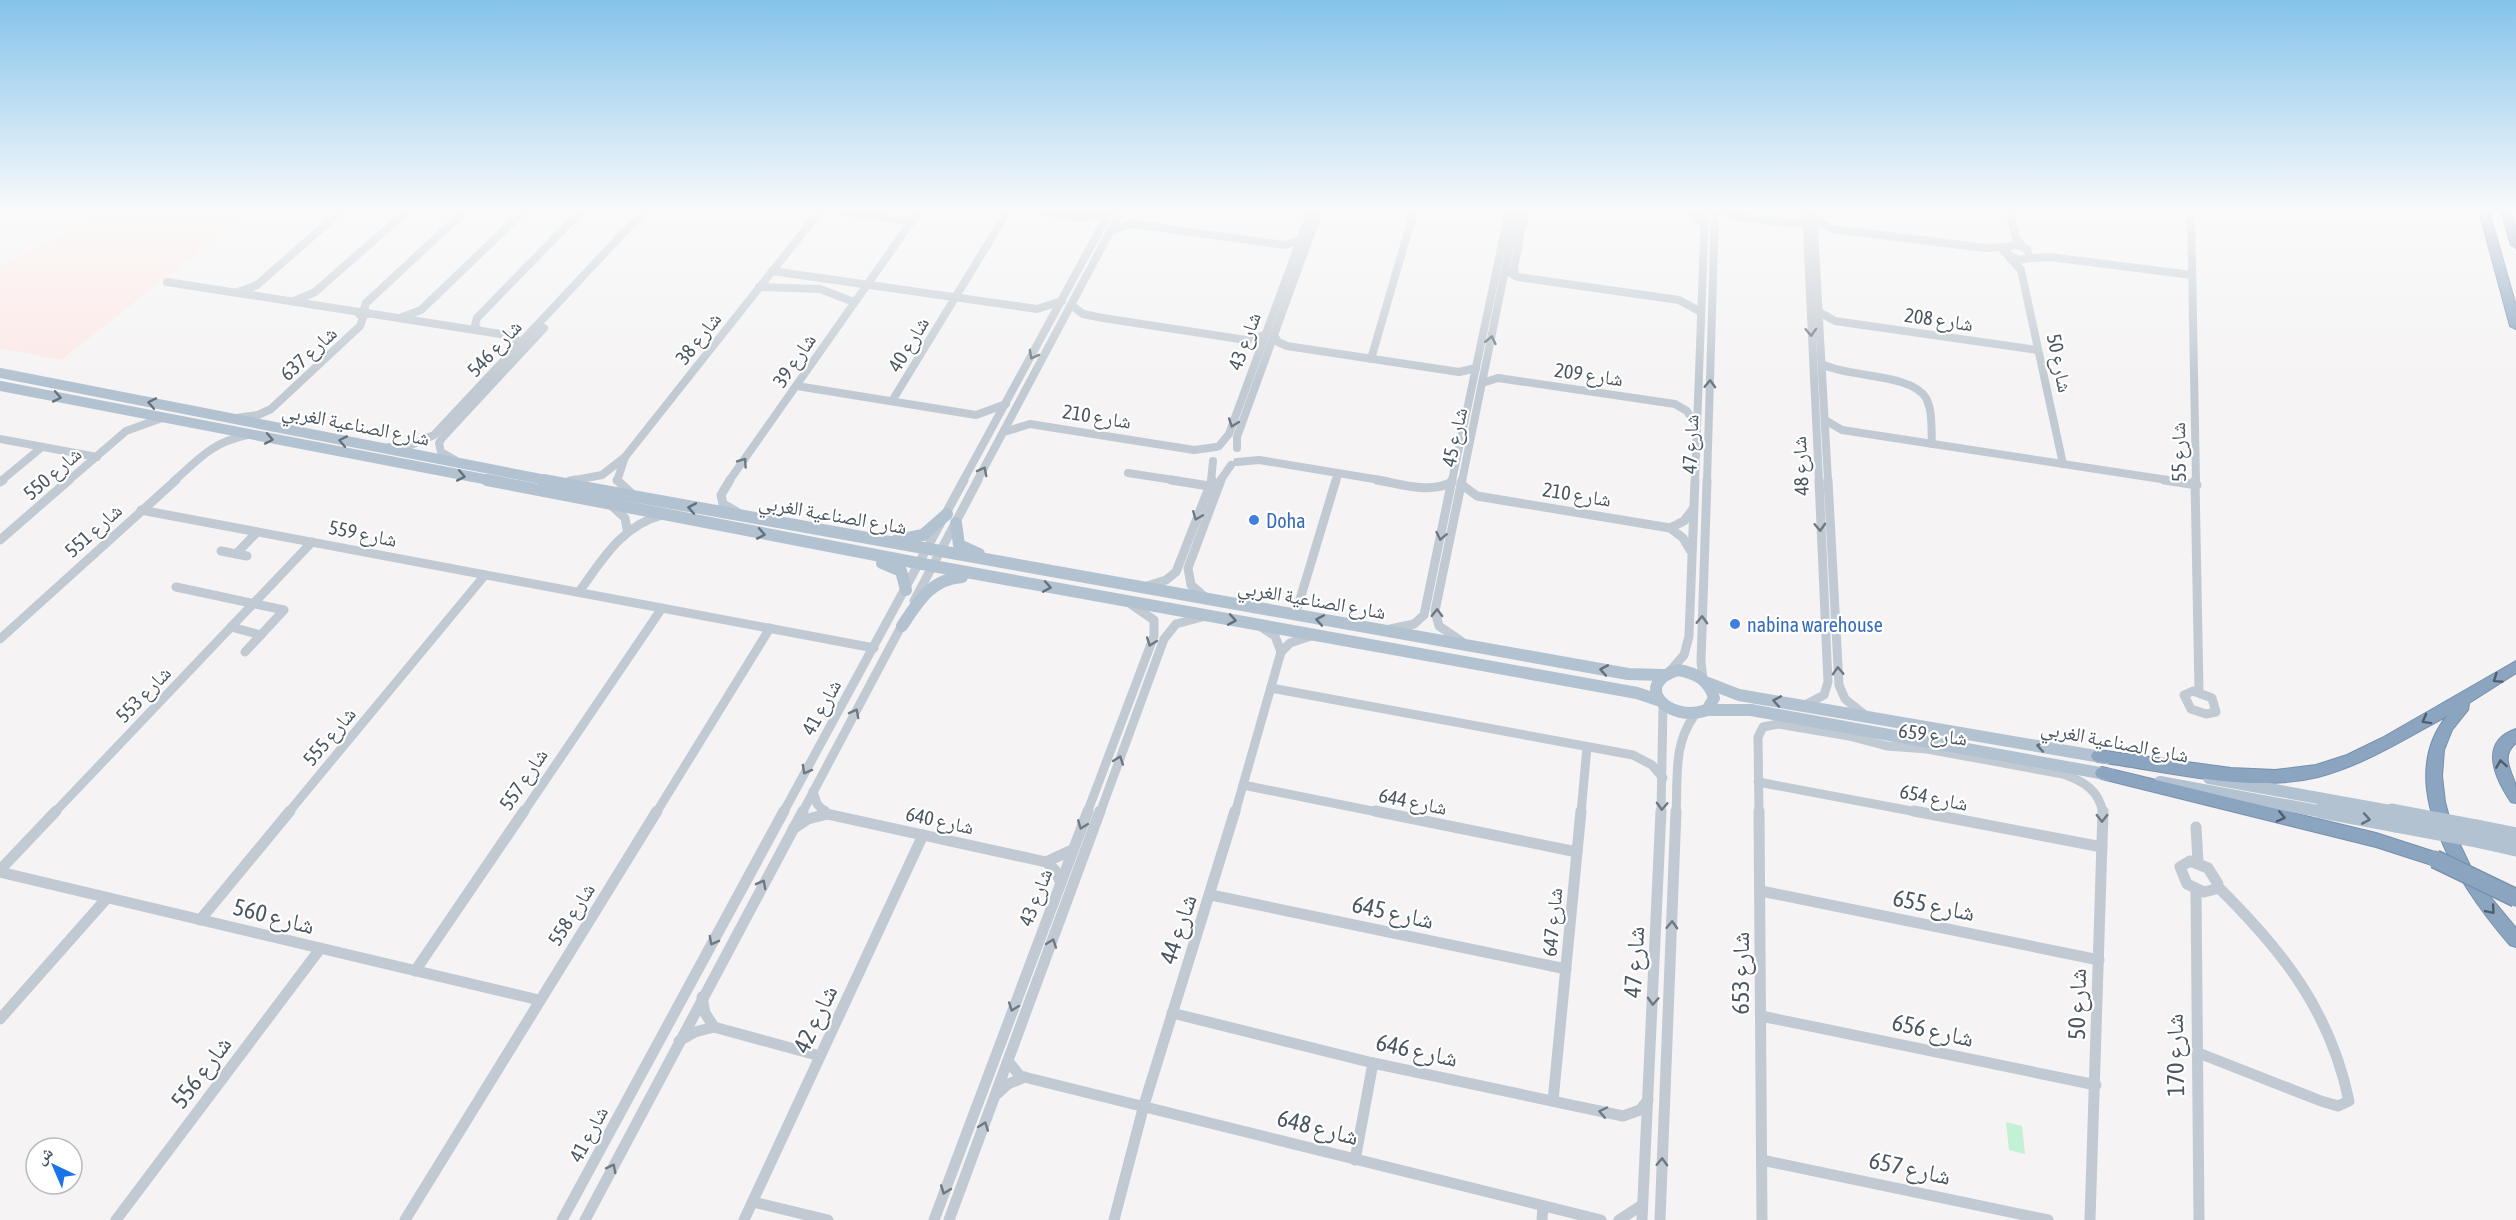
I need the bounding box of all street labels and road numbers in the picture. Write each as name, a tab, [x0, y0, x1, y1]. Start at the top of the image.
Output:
street label: شارع 208	[1903, 303, 1975, 337]
street label: شارع 38	[671, 307, 727, 370]
street label: شارع 43	[1223, 309, 1267, 374]
street label: شارع 40	[883, 313, 935, 376]
street label: شارع 546	[462, 315, 527, 382]
street label: شارع 637	[275, 321, 342, 386]
street label: شارع 39	[768, 329, 822, 392]
street label: شارع 50	[2041, 331, 2077, 395]
street label: شارع 209	[1553, 358, 1625, 392]
street label: شارع الصناعية الغربي	[279, 398, 432, 455]
street label: شارع 210	[1061, 399, 1133, 435]
street label: شارع 45	[1437, 405, 1473, 469]
street label: شارع 47	[1677, 414, 1705, 474]
street label: شارع 55	[2166, 422, 2192, 482]
street label: شارع 48	[1787, 436, 1815, 496]
street label: شارع 550	[18, 442, 87, 506]
street label: شارع 210	[1541, 477, 1613, 513]
street label: شارع الصناعية الغربي	[756, 490, 909, 543]
street label: شارع 551	[60, 498, 128, 563]
street label: شارع 559	[327, 515, 399, 553]
street label: شارع الصناعية الغربي	[1235, 575, 1388, 628]
street label: شارع 553	[111, 661, 177, 728]
street label: شارع 41	[796, 675, 847, 740]
street label: شارع 555	[298, 702, 362, 771]
street label: شارع الصناعية الغربي	[2038, 715, 2191, 772]
street label: شارع 659	[1897, 718, 1969, 752]
street label: شارع 557	[494, 744, 553, 815]
street label: شارع 654	[1898, 779, 1970, 817]
street label: شارع 644	[1377, 783, 1449, 821]
street label: شارع 640	[903, 802, 976, 840]
street label: شارع 43	[1014, 865, 1058, 930]
street label: شارع 558	[543, 879, 601, 950]
street label: شارع 655	[1890, 884, 1977, 928]
street label: شارع 647	[1538, 887, 1568, 958]
street label: شارع 645	[1349, 890, 1436, 936]
street label: شارع 44	[1154, 891, 1204, 968]
street label: شارع 560	[230, 893, 317, 941]
street label: شارع 47	[1619, 926, 1651, 999]
street label: شارع 653	[1727, 932, 1756, 1014]
street label: شارع 50	[2063, 968, 2093, 1040]
street label: شارع 42	[788, 981, 844, 1058]
street label: شارع 656	[1889, 1008, 1976, 1054]
street label: شارع 170	[2161, 1013, 2191, 1097]
street label: شارع 646	[1373, 1028, 1460, 1074]
street label: شارع 556	[165, 1031, 238, 1114]
street label: شارع 41	[564, 1102, 614, 1167]
street label: شارع 648	[1274, 1104, 1361, 1152]
street label: شارع 657	[1866, 1146, 1953, 1192]

